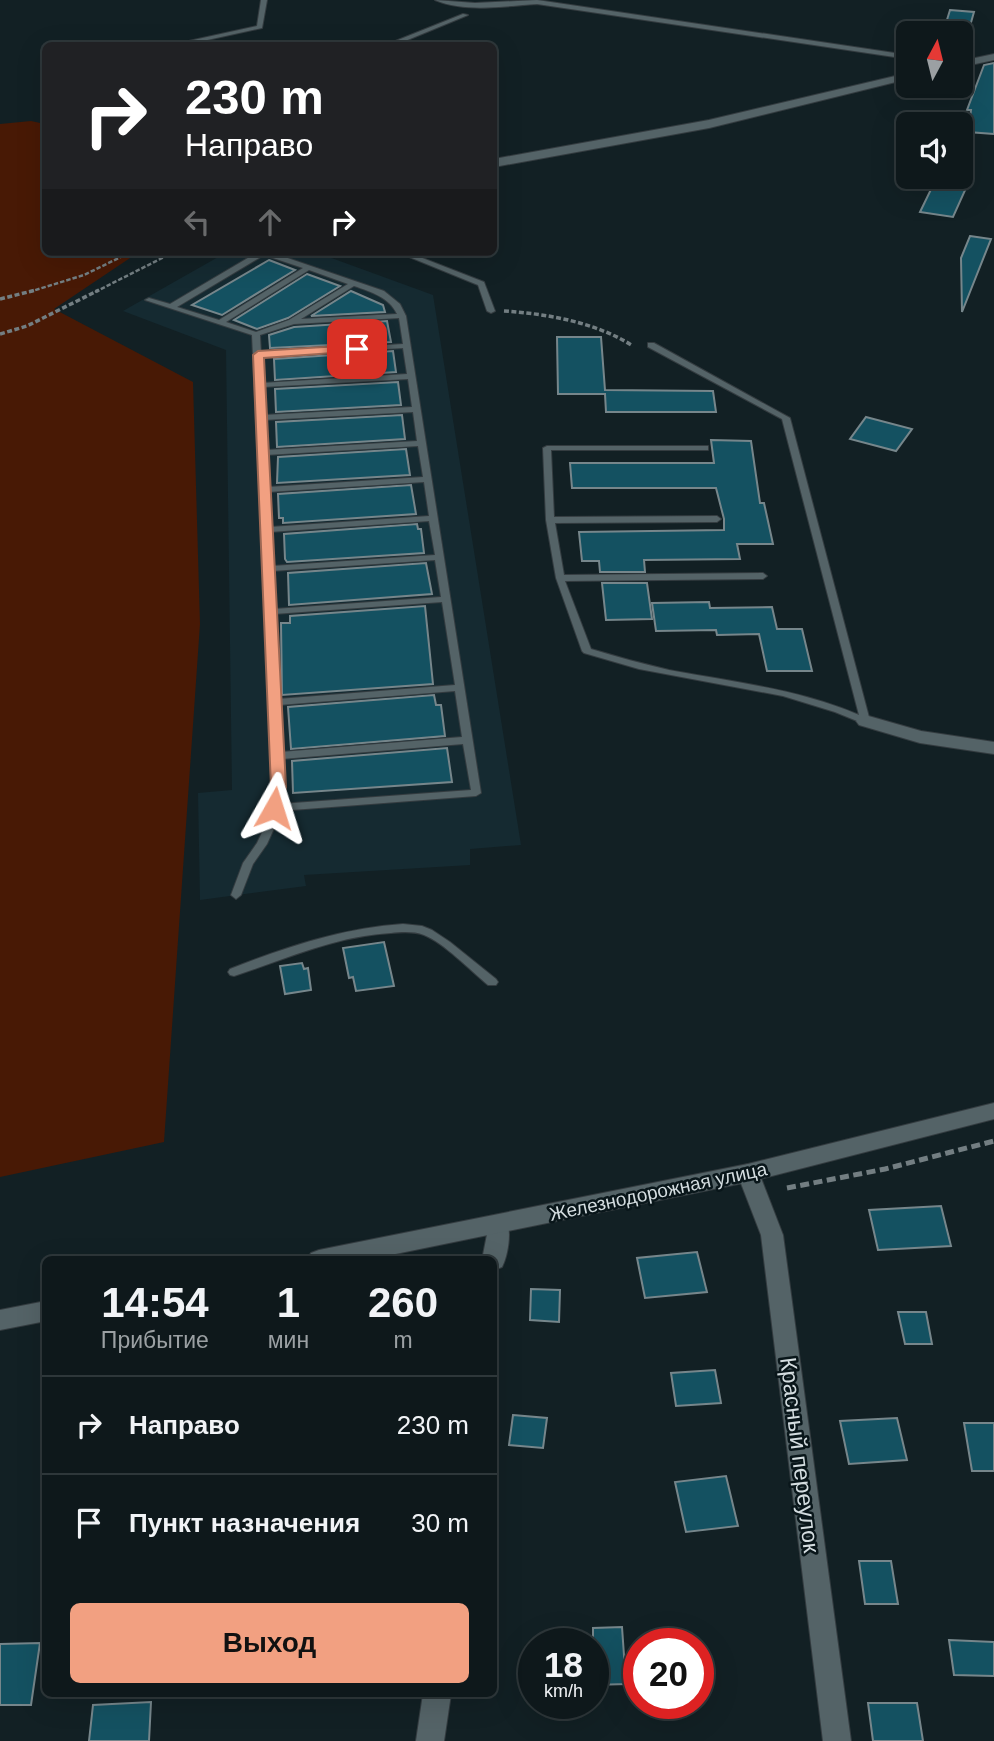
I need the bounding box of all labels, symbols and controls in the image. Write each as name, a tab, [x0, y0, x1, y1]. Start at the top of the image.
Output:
north arrow	[896, 21, 973, 98]
map controls	[896, 21, 973, 189]
icon: right	[70, 70, 161, 161]
text: 230 m	[185, 70, 324, 124]
button: sound	[896, 112, 973, 189]
text: Направо	[185, 127, 313, 163]
icon: left	[178, 203, 216, 241]
icon: ahead	[251, 203, 289, 241]
icon: right	[324, 203, 362, 241]
pin	[327, 319, 387, 379]
icon: arrive	[338, 330, 376, 368]
position arrow	[237, 771, 311, 845]
street label: Железнодорожная улица	[547, 1158, 769, 1225]
text: 14:54	[101, 1279, 209, 1326]
text: 1	[277, 1279, 300, 1326]
text: 260	[368, 1279, 438, 1326]
text: Прибытие	[101, 1327, 209, 1353]
text: мин	[268, 1327, 309, 1353]
text: m	[393, 1327, 413, 1353]
street label: Красный переулок	[775, 1356, 825, 1555]
icon: right	[70, 1406, 108, 1444]
text: Направо	[129, 1410, 240, 1440]
text: 230 m	[397, 1410, 469, 1440]
icon: arrive	[70, 1504, 108, 1542]
text: Пункт назначения	[129, 1508, 360, 1538]
text: 30 m	[411, 1508, 469, 1538]
button: Выход	[70, 1603, 469, 1683]
speed limit sign: 20	[623, 1628, 714, 1719]
text: 18	[544, 1645, 583, 1684]
text: km/h	[544, 1681, 583, 1701]

